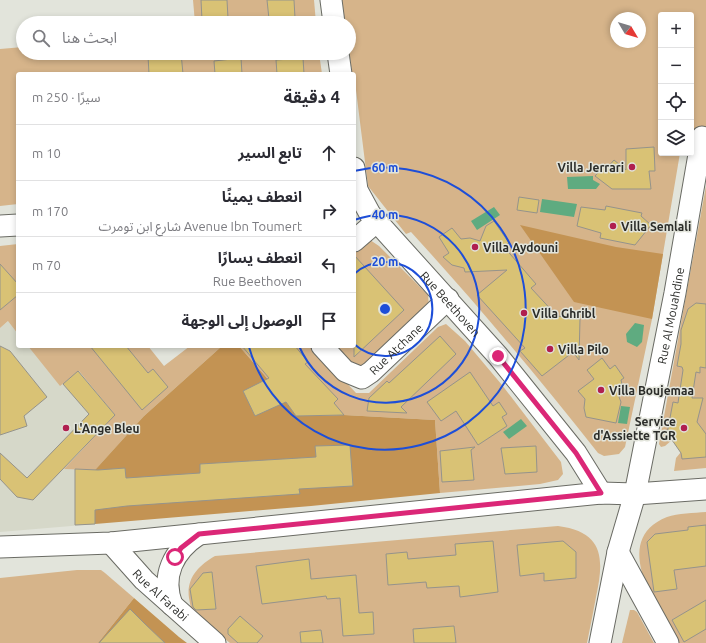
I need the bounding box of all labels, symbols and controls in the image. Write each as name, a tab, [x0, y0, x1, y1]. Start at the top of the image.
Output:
north arrow	[610, 12, 646, 48]
map controls	[658, 12, 694, 156]
button: +	[658, 12, 694, 48]
search box	[16, 16, 356, 60]
icon: search	[30, 27, 52, 49]
text: ابحث هنا	[62, 29, 117, 46]
button: −	[658, 48, 694, 84]
button: locate	[658, 84, 694, 120]
text: 4 دقيقة	[284, 87, 340, 106]
text: سيرًا · 250 m	[32, 90, 100, 104]
button: layers	[658, 120, 694, 156]
icon: ahead	[318, 142, 340, 164]
text: تابع السير	[238, 144, 302, 161]
text: 10 m	[32, 146, 61, 160]
text: 60 m	[372, 161, 398, 174]
place label: Villa Jerrari	[557, 161, 624, 174]
marker: Villa Jerrari	[627, 162, 637, 172]
text: انعطف يمينًا	[222, 188, 302, 205]
icon: right	[318, 200, 340, 222]
text: 170 m	[32, 204, 68, 218]
text: 40 m	[372, 208, 398, 221]
text: Avenue Ibn Toumert شارع ابن تومرت	[99, 219, 302, 233]
place label: Villa Semlali	[621, 220, 691, 233]
marker: Villa Semlali	[608, 221, 618, 231]
place label: Villa Aydouni	[483, 241, 558, 254]
marker: Villa Aydouni	[470, 242, 480, 252]
text: انعطف يسارًا	[218, 249, 302, 266]
icon: left	[318, 254, 340, 276]
text: 20 m	[372, 255, 398, 268]
text: 70 m	[32, 258, 61, 272]
street label: Rue Al Mouahdine	[655, 266, 686, 365]
street label: Rue Beethoven	[418, 269, 483, 338]
text: Rue Beethoven	[213, 274, 302, 288]
centre of rings	[378, 302, 392, 316]
place label: Villa Ghribl	[532, 307, 596, 320]
marker: Villa Ghribl	[519, 308, 529, 318]
icon: arrive	[318, 310, 340, 332]
text: الوصول إلى الوجهة	[182, 312, 302, 329]
street label: Rue Atchane	[366, 320, 425, 377]
place label: Villa Pilo	[558, 343, 609, 356]
marker: Villa Pilo	[545, 344, 555, 354]
route end	[489, 347, 507, 365]
place label: Villa Boujemaa	[609, 384, 694, 397]
marker: Villa Boujemaa	[596, 385, 606, 395]
place label: Service d'Assiette TGR	[593, 415, 676, 442]
place label: L'Ange Bleu	[74, 422, 140, 435]
marker: L'Ange Bleu	[61, 423, 71, 433]
marker: Service d'Assiette TGR	[679, 423, 689, 433]
route start	[166, 548, 184, 566]
street label: Rue Al Farabi	[131, 566, 191, 623]

